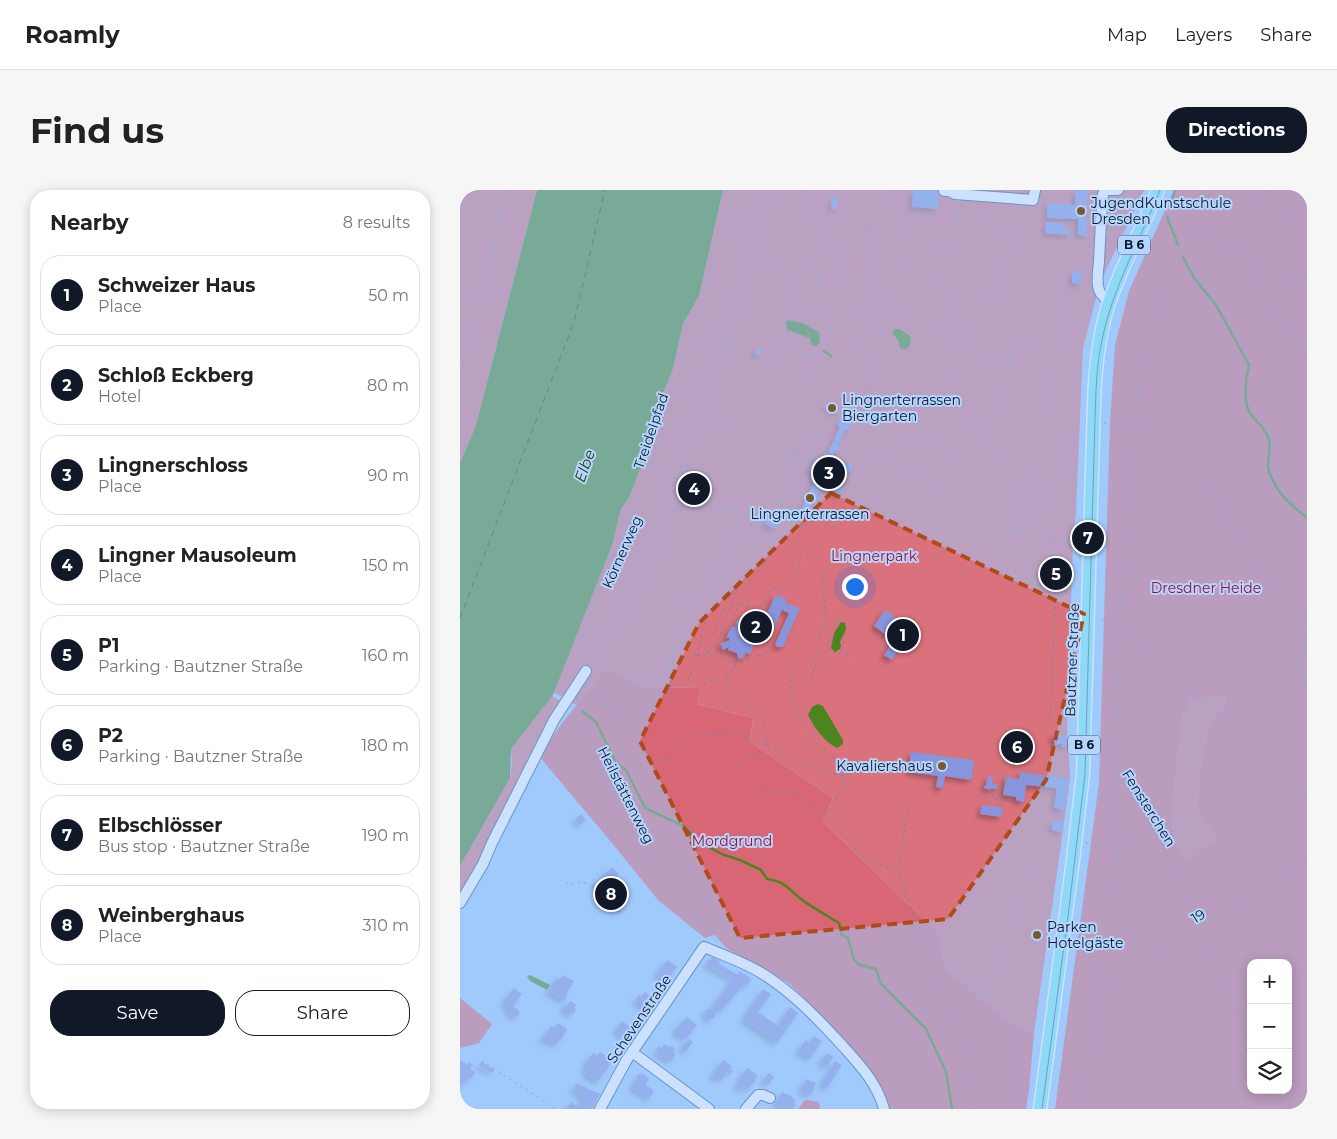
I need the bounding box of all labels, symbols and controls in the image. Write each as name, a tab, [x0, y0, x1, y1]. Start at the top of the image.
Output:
text: Roamly	[25, 20, 120, 49]
text: Map	[1107, 24, 1147, 46]
text: Layers	[1175, 24, 1232, 46]
text: Share	[1260, 24, 1312, 46]
button: Directions	[1166, 107, 1307, 153]
text: Find us	[30, 109, 164, 152]
place label: JugendKunstschule Dresden	[1090, 194, 1231, 228]
marker: JugendKunstschule Dresden	[1075, 205, 1087, 217]
text: Nearby	[50, 210, 129, 235]
text: 8 results	[343, 213, 410, 232]
road number: B 6	[1118, 236, 1150, 254]
text: Schweizer Haus	[98, 274, 255, 297]
text: 1	[64, 286, 70, 305]
text: 50 m	[368, 286, 409, 305]
text: Place	[98, 297, 142, 316]
text: Schloß Eckberg	[98, 364, 254, 387]
text: 2	[62, 376, 72, 395]
text: 80 m	[367, 376, 409, 395]
text: Hotel	[98, 387, 141, 406]
street label: Treidelpfad	[630, 391, 672, 471]
place label: Lingnerterrassen Biergarten	[842, 391, 961, 425]
marker: Lingnerterrassen Biergarten	[826, 402, 838, 414]
water label: Elbe	[570, 447, 599, 485]
text: Lingnerschloss	[98, 454, 248, 477]
pin: 3	[813, 454, 845, 492]
text: 3	[62, 466, 72, 485]
text: 90 m	[367, 466, 409, 485]
pin: 4	[678, 470, 710, 508]
text: Place	[98, 477, 142, 496]
marker: Lingnerterrassen	[804, 492, 816, 504]
place label: Lingnerterrassen	[750, 505, 870, 523]
street label: Körnerweg	[598, 513, 646, 591]
pin: 7	[1072, 519, 1104, 557]
text: Lingner Mausoleum	[98, 544, 297, 567]
park label: Lingnerpark	[831, 547, 918, 565]
pin: 5	[1040, 555, 1072, 593]
text: 4	[61, 556, 73, 575]
text: 150 m	[362, 556, 409, 575]
text: Place	[98, 567, 142, 586]
your location	[842, 574, 868, 600]
park label: Dresdner Heide	[1151, 579, 1261, 597]
street label: Bautzner Straße	[1061, 603, 1083, 717]
pin: 2	[740, 608, 772, 646]
pin: 1	[887, 616, 919, 654]
text: P1	[98, 634, 119, 657]
text: 5	[62, 646, 72, 665]
text: 160 m	[362, 646, 409, 665]
text: Parking · Bautzner Straße	[98, 657, 303, 676]
text: P2	[98, 724, 123, 747]
pin: 6	[1001, 728, 1033, 766]
text: 6	[62, 736, 72, 755]
text: 180 m	[361, 736, 409, 755]
road number: B 6	[1068, 736, 1100, 754]
street label: Heilstättenweg	[594, 743, 658, 847]
text: Parking · Bautzner Straße	[98, 747, 303, 766]
place label: Kavaliershaus	[836, 757, 932, 775]
marker: Kavaliershaus	[936, 760, 948, 772]
street label: Fensterchen	[1118, 766, 1180, 850]
text: Elbschlösser	[98, 814, 222, 837]
text: 7	[62, 826, 72, 845]
text: 190 m	[362, 826, 409, 845]
park label: Mordgrund	[692, 832, 772, 850]
text: Bus stop · Bautzner Straße	[98, 837, 310, 856]
pin: 8	[595, 875, 627, 913]
text: Weinberghaus	[98, 904, 244, 927]
street label: 19	[1187, 905, 1209, 927]
text: 8	[62, 916, 72, 935]
text: 310 m	[362, 916, 409, 935]
place label: Parken Hotelgäste	[1047, 918, 1123, 952]
text: Place	[98, 927, 142, 946]
marker: Parken Hotelgäste	[1031, 929, 1043, 941]
map controls	[1247, 959, 1292, 1094]
button: +	[1247, 959, 1292, 1004]
street label: Schevenstraße	[603, 971, 675, 1067]
button: Save	[50, 990, 225, 1036]
button: Share	[235, 990, 410, 1036]
button: −	[1247, 1004, 1292, 1049]
button: layers	[1247, 1049, 1292, 1094]

